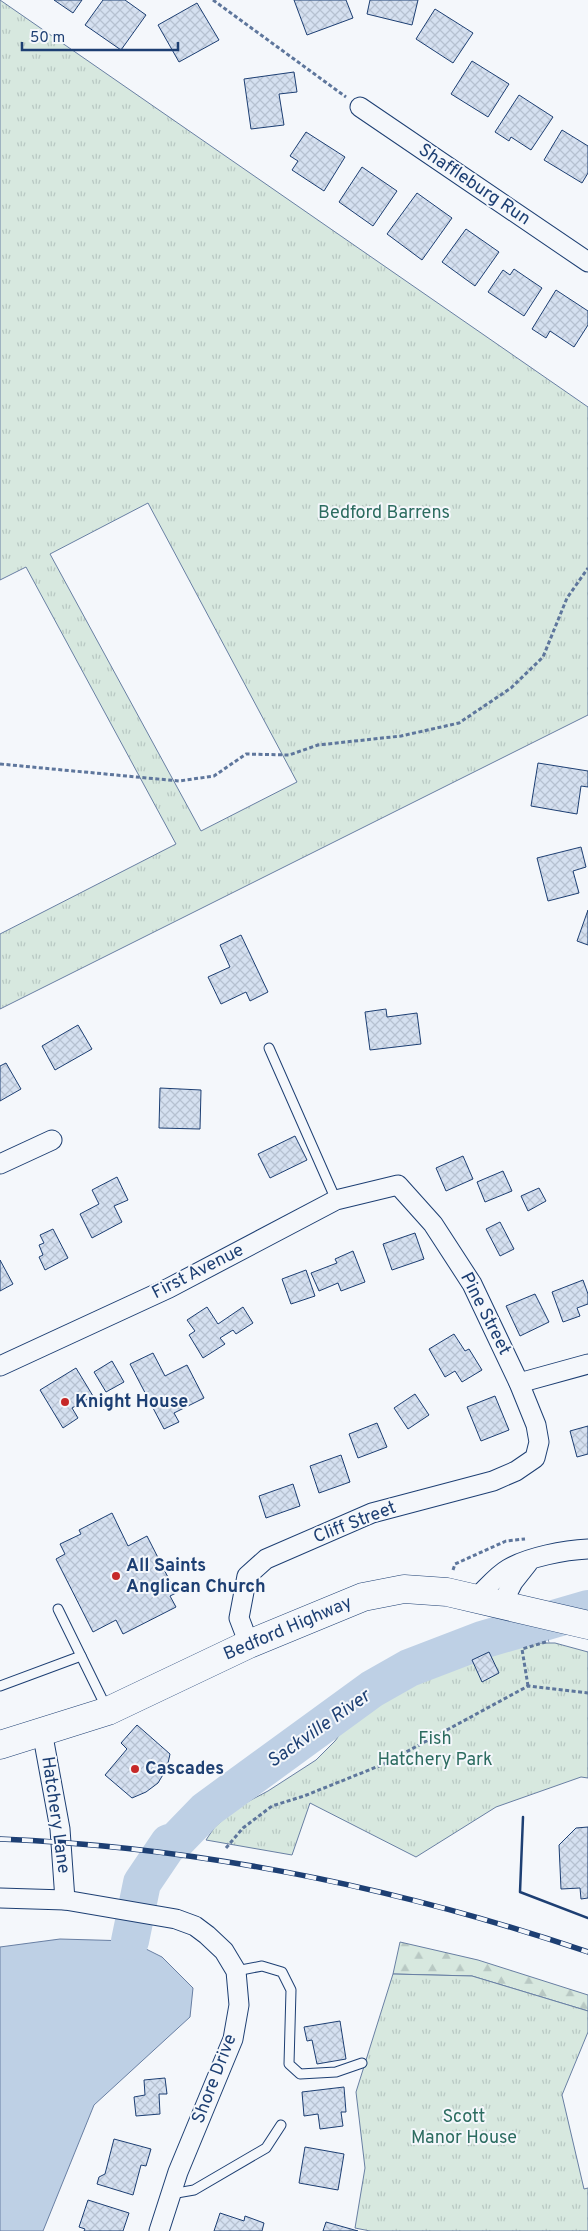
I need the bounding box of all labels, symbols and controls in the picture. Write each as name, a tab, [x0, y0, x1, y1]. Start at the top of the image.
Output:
scale bar	[22, 20, 179, 52]
text: 50 m	[30, 29, 65, 48]
street label: Shaffleburg Run	[414, 139, 534, 231]
park label: Bedford Barrens	[318, 502, 450, 525]
street label: First Avenue	[148, 1239, 248, 1305]
street label: Pine Street	[454, 1269, 516, 1359]
place label: Knight House	[75, 1391, 188, 1414]
marker: Knight House	[59, 1396, 71, 1408]
street label: Cliff Street	[310, 1497, 400, 1549]
place label: All Saints Anglican Church	[126, 1555, 266, 1599]
marker: All Saints Anglican Church	[110, 1570, 122, 1582]
street label: Bedford Highway	[220, 1592, 356, 1666]
water label: Sackville River	[263, 1684, 377, 1773]
park label: Fish Hatchery Park	[377, 1728, 493, 1772]
street label: Hatchery Lane	[35, 1755, 75, 1875]
place label: Cascades	[145, 1758, 224, 1781]
marker: Cascades	[129, 1763, 141, 1775]
street label: Shore Drive	[187, 2031, 243, 2127]
park label: Scott Manor House	[411, 2106, 517, 2150]

